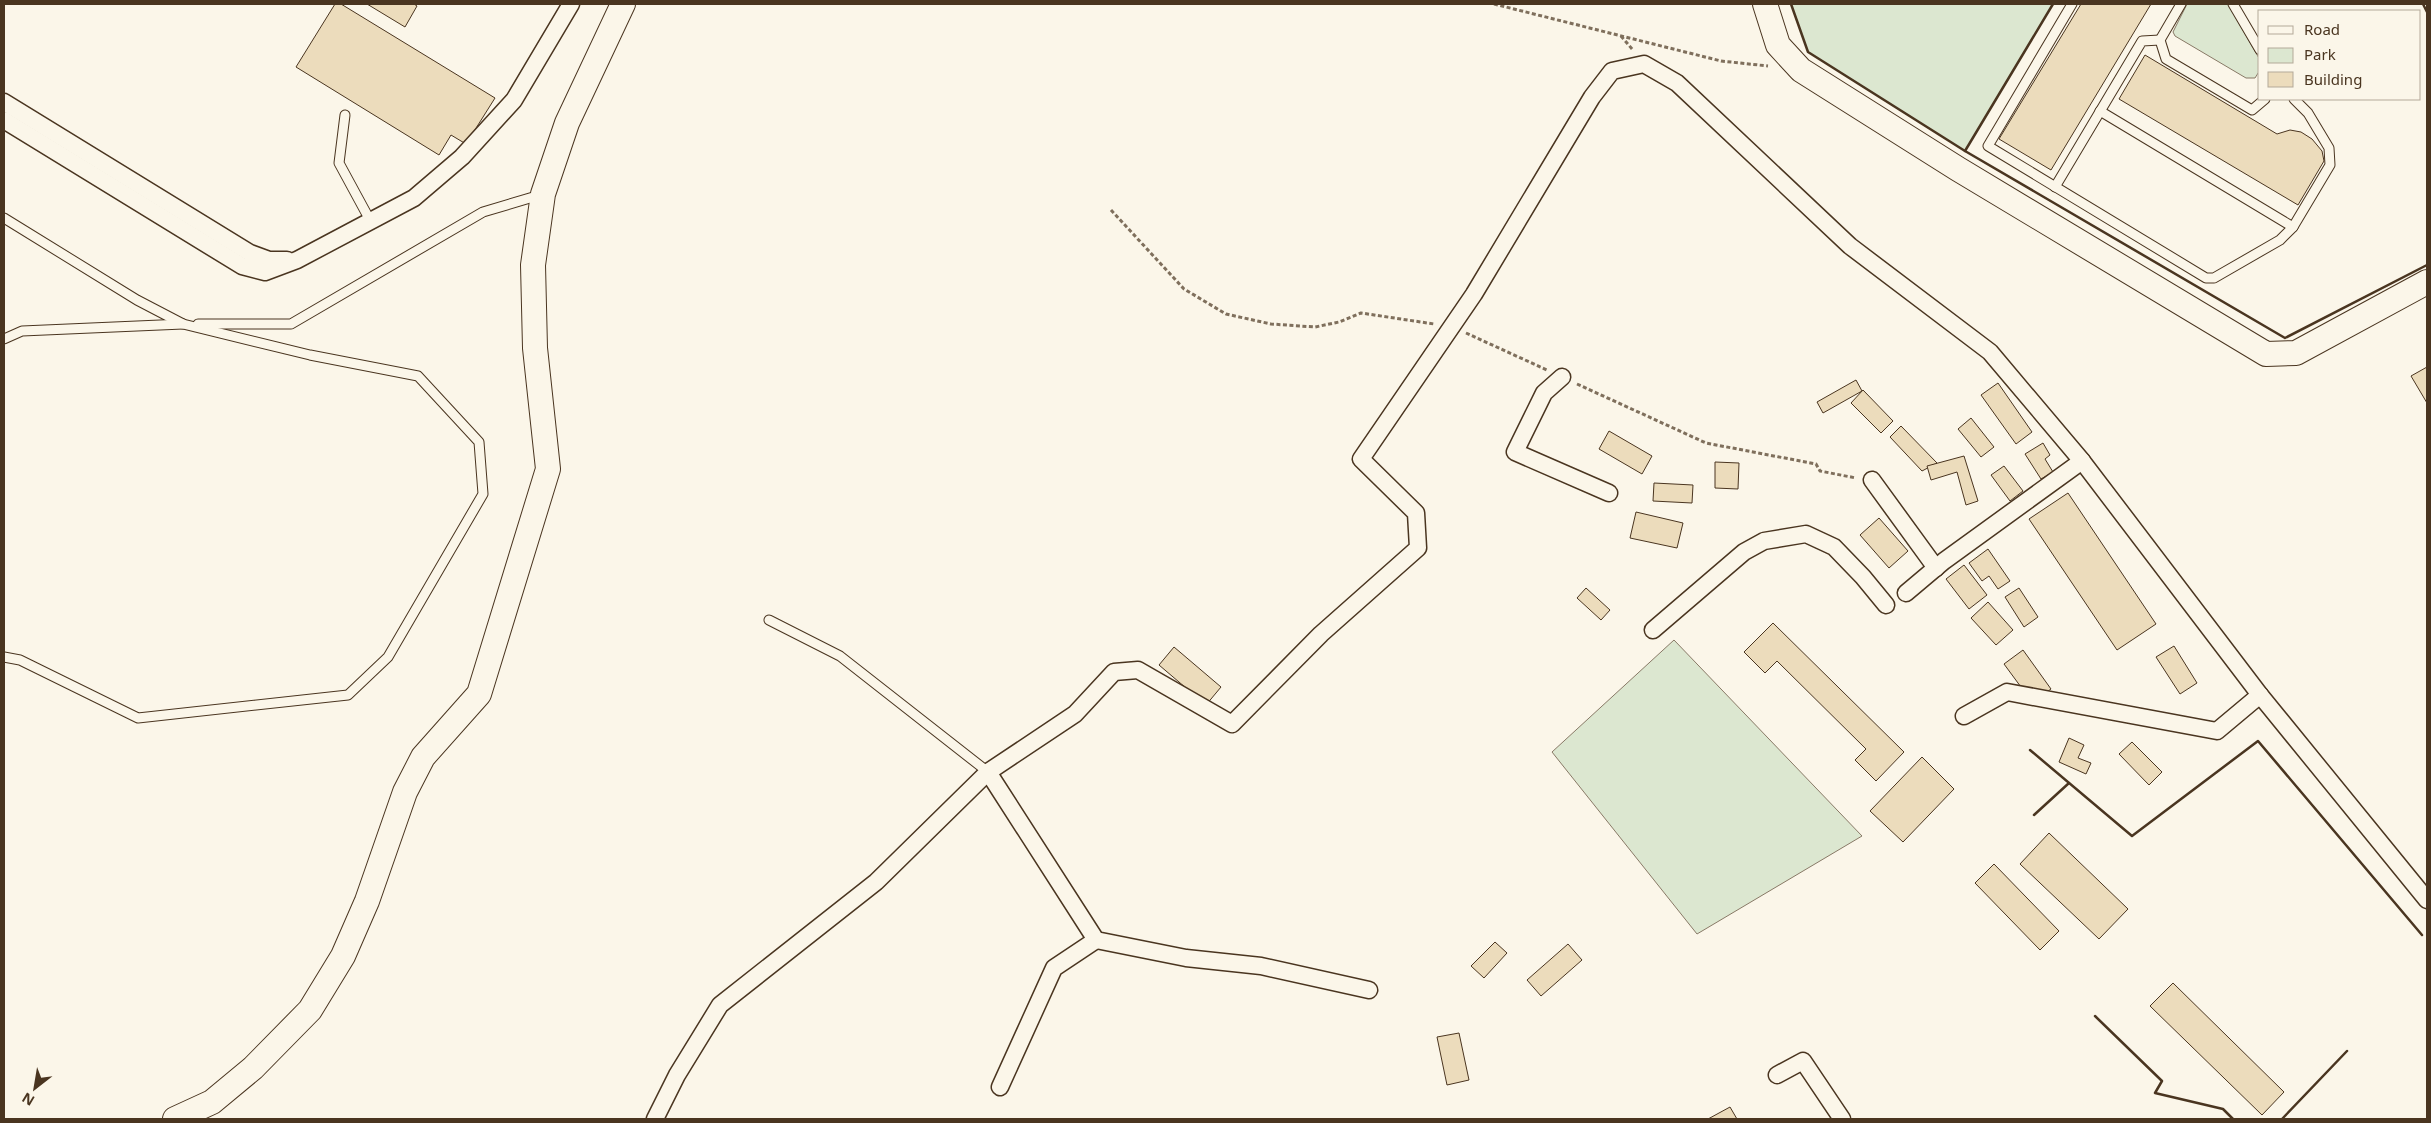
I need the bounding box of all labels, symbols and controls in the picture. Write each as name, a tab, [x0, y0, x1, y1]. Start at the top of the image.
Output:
legend	[2258, 10, 2421, 100]
text: Road	[2304, 19, 2340, 39]
text: Park	[2304, 44, 2336, 64]
text: Building	[2304, 69, 2362, 89]
north arrow	[10, 1063, 60, 1113]
text: N	[18, 1088, 38, 1111]

